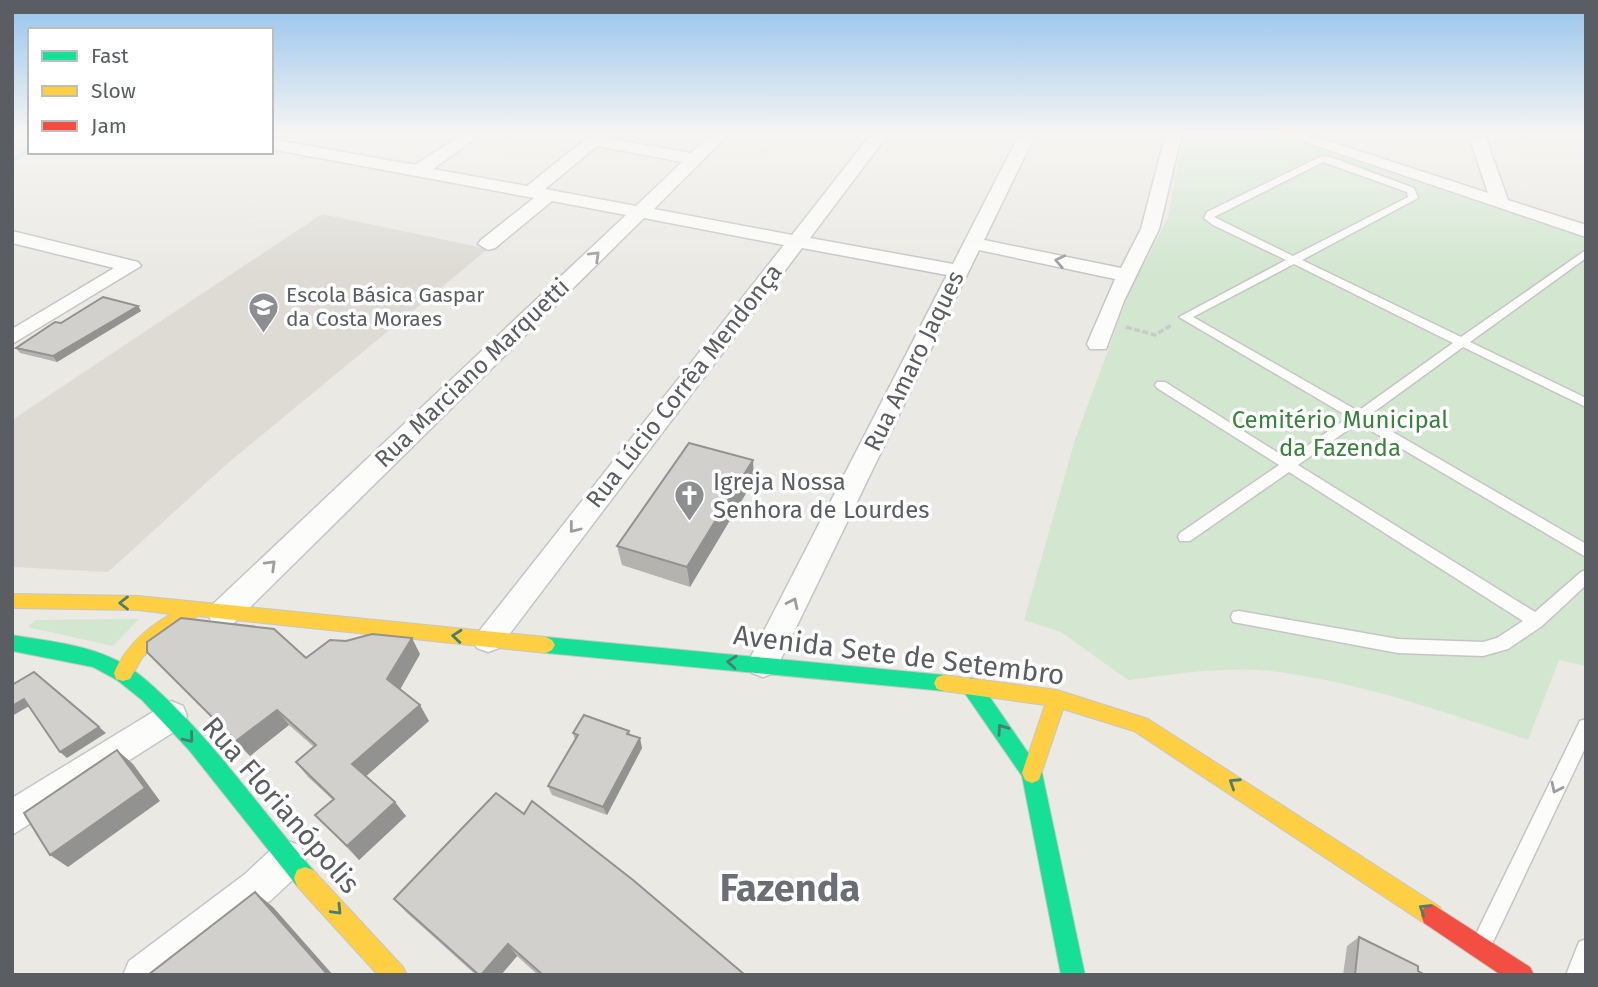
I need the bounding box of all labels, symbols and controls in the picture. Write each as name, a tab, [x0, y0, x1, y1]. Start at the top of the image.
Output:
legend	[28, 28, 273, 154]
text: Fast	[91, 43, 129, 69]
text: Slow	[91, 78, 136, 104]
text: Jam	[91, 113, 127, 139]
one-way arrow	[587, 252, 600, 265]
one-way arrow	[1054, 254, 1066, 269]
street label: Rua Lúcio Corrêa Mendonça	[580, 259, 788, 513]
street label: Rua Amaro Jaques	[858, 266, 970, 456]
street label: Rua Marciano Marquetti	[369, 273, 575, 473]
place label: Escola Básica Gaspar da Costa Moraes	[286, 282, 484, 332]
school or university icon: Escola Básica Gaspar da Costa Moraes	[246, 290, 280, 334]
park label: Cemitério Municipal da Fazenda	[1232, 406, 1448, 462]
place label: Igreja Nossa Senhora de Lourdes	[713, 468, 929, 524]
church icon: Igreja Nossa Senhora de Lourdes	[673, 479, 707, 523]
one-way arrow	[569, 520, 582, 533]
one-way arrow	[263, 561, 276, 574]
one-way arrow	[118, 595, 129, 611]
one-way arrow	[785, 598, 799, 610]
street label: Avenida Sete de Setembro	[732, 618, 1066, 692]
one-way arrow	[451, 629, 462, 644]
one-way arrow	[727, 654, 738, 669]
street label: Rua Florianópolis	[196, 710, 366, 900]
one-way arrow	[998, 724, 1010, 737]
one-way arrow	[180, 731, 193, 743]
one-way arrow	[1229, 779, 1242, 791]
one-way arrow	[1551, 781, 1565, 793]
district label: Fazenda	[720, 865, 860, 911]
one-way arrow	[329, 902, 342, 915]
one-way arrow	[1419, 904, 1432, 917]

